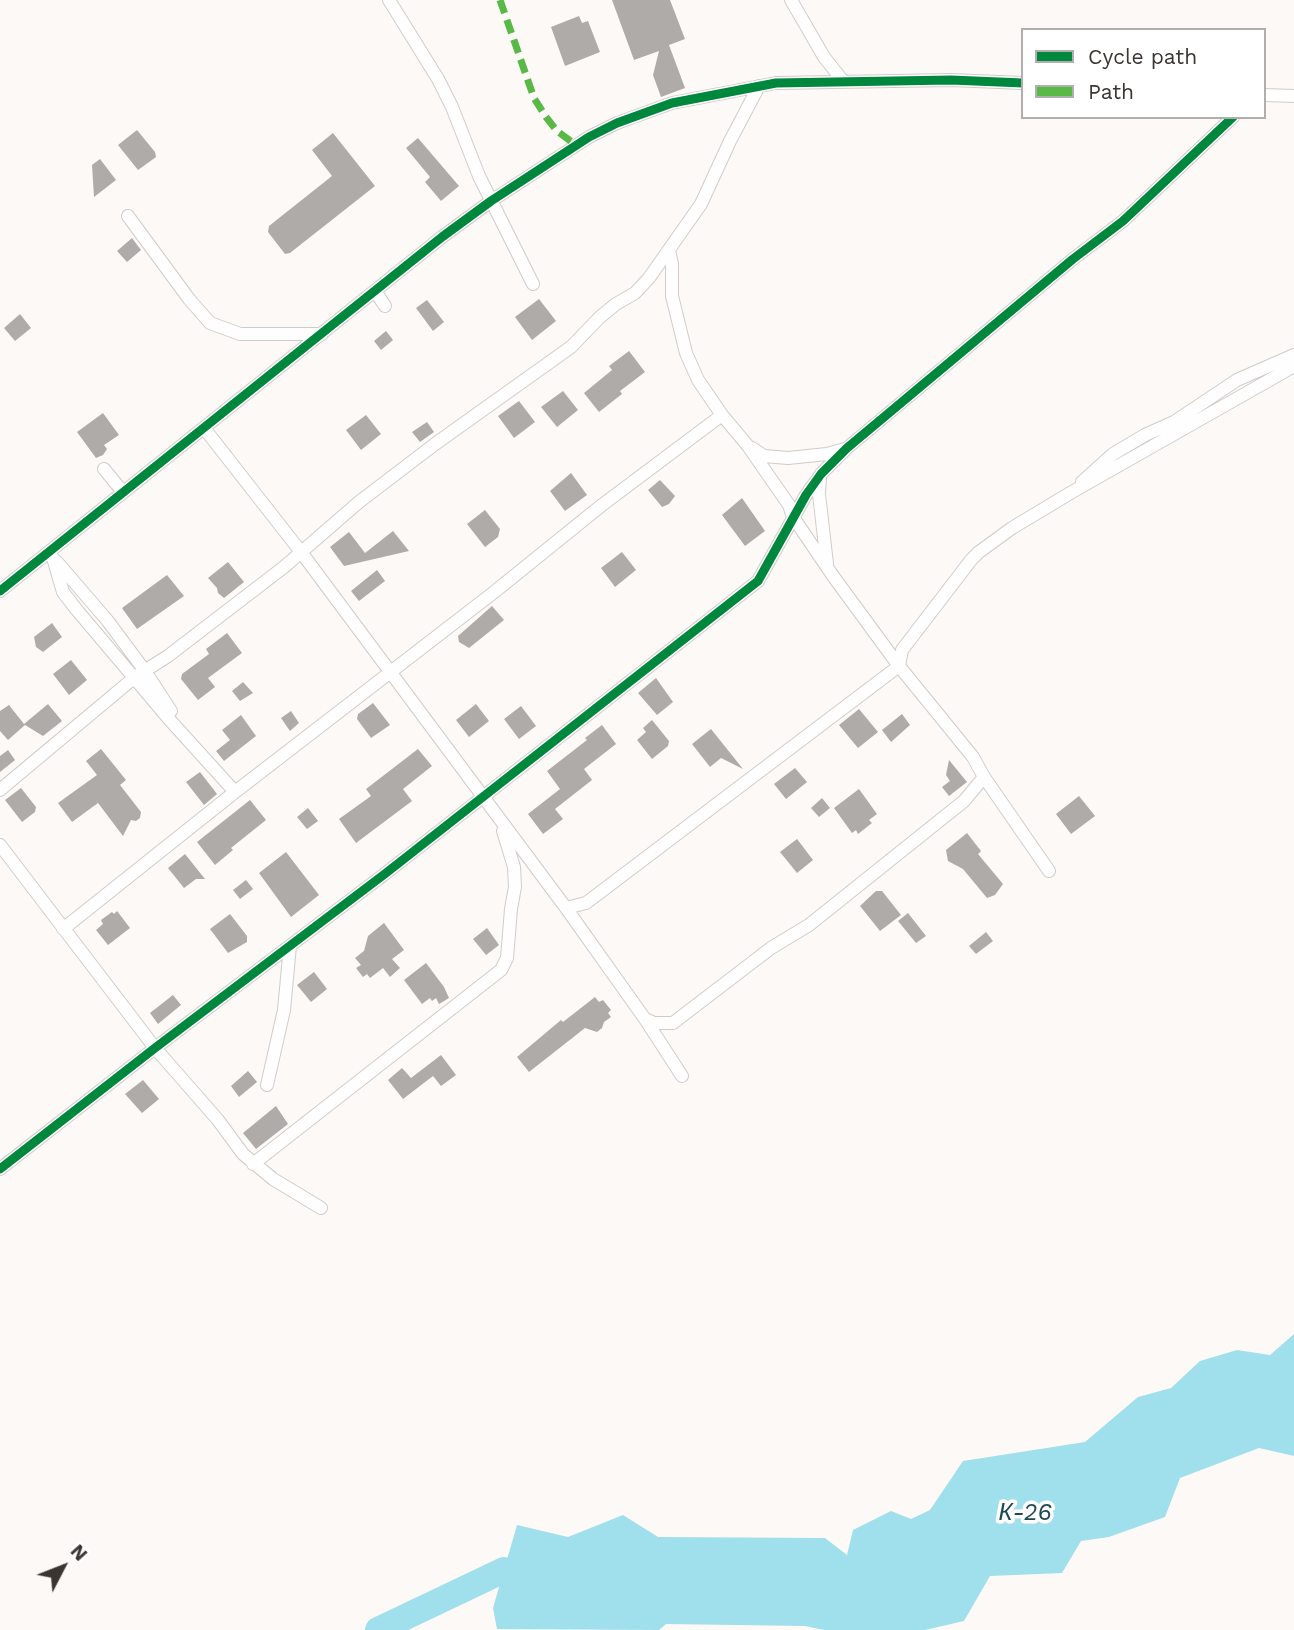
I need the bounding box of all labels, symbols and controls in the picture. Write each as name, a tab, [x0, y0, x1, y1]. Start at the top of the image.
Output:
legend	[1021, 28, 1266, 119]
text: Cycle path	[1088, 44, 1197, 69]
text: Path	[1088, 79, 1134, 104]
water label: К-26	[998, 1499, 1052, 1527]
north arrow	[28, 1532, 98, 1602]
text: N	[66, 1540, 92, 1566]

